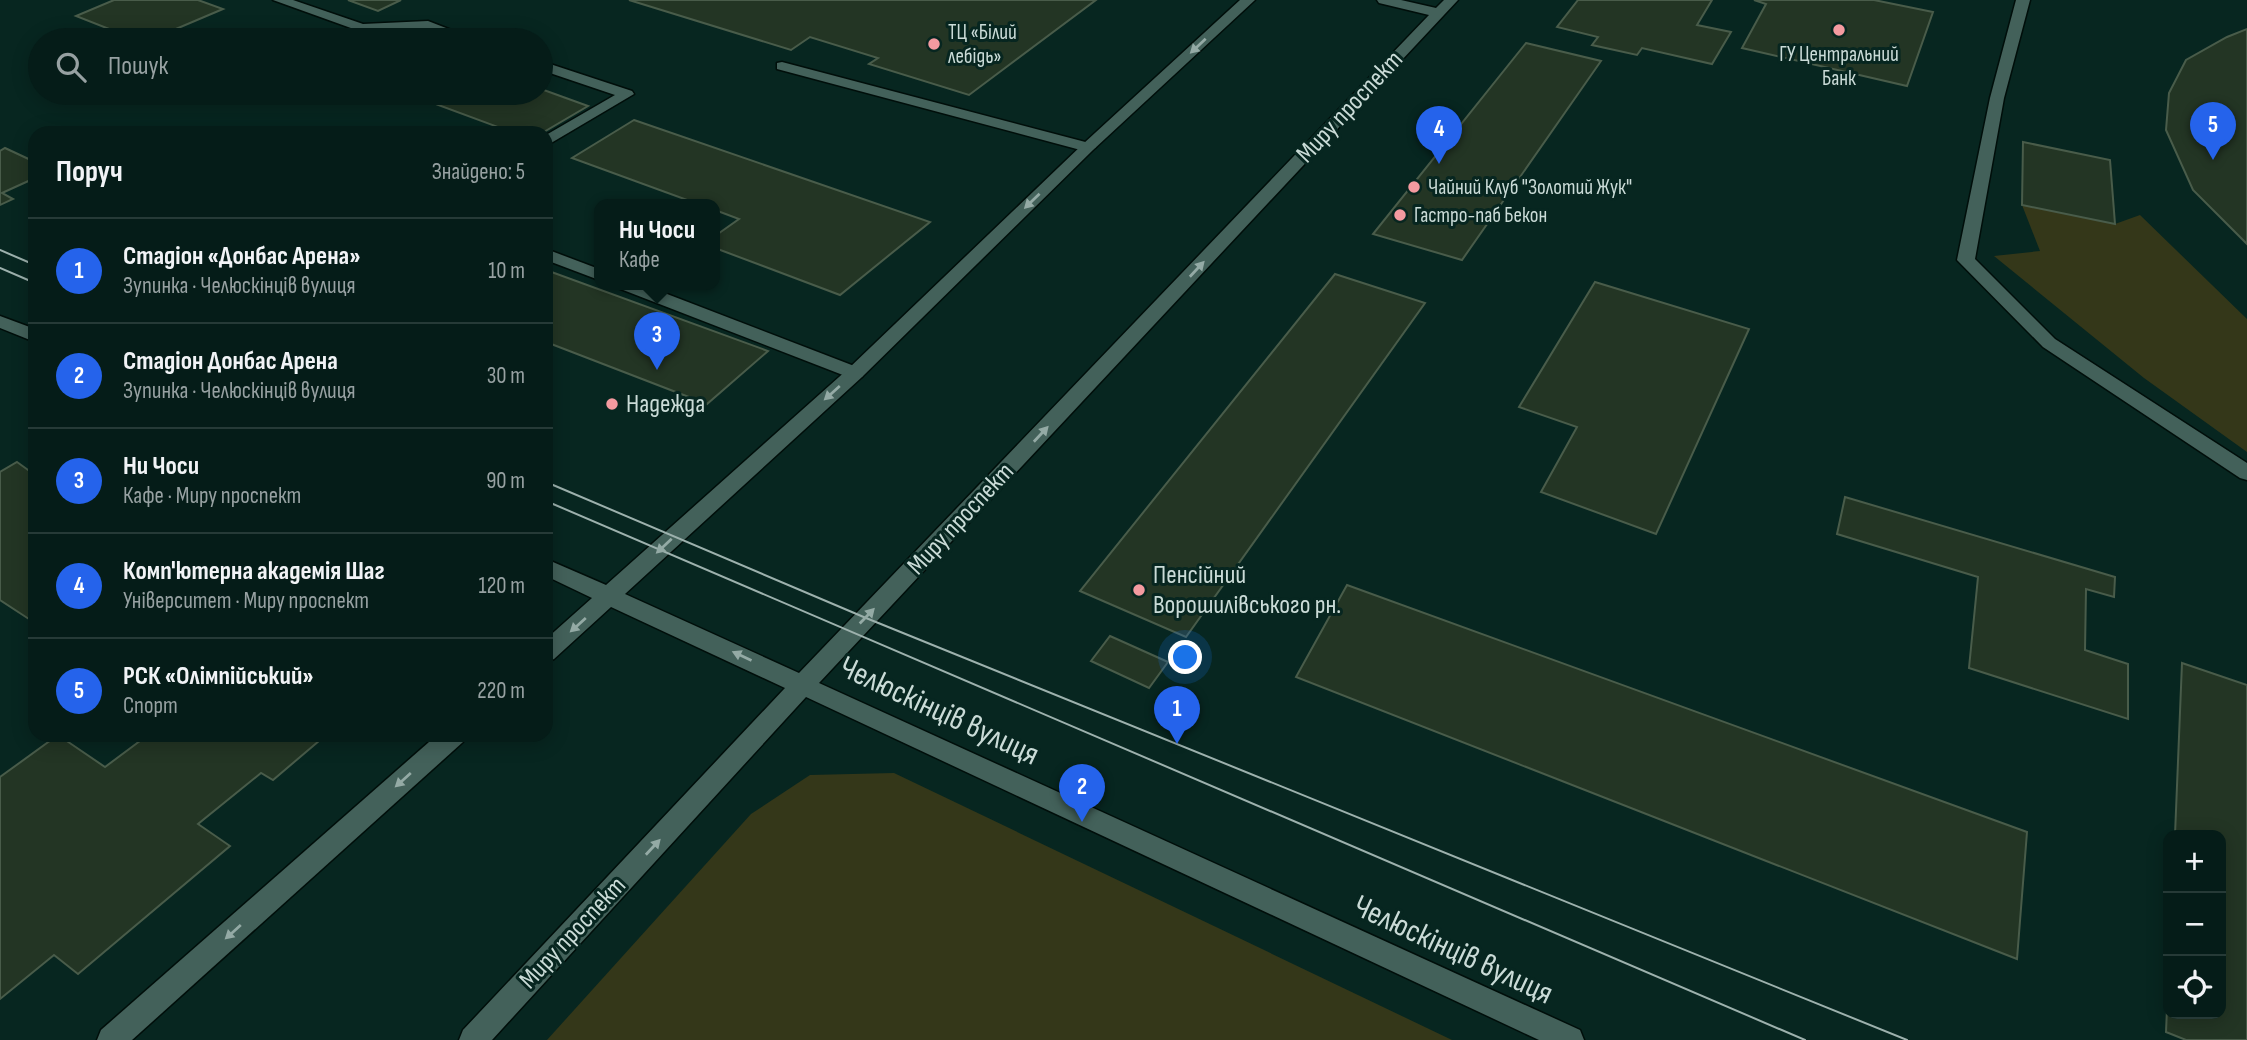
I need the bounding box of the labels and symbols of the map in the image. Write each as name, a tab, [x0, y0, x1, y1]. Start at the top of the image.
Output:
place label: ТЦ «Білий лебідь»	[948, 20, 1017, 69]
marker: ГУ Центральний Банк	[1831, 22, 1847, 38]
marker: ТЦ «Білий лебідь»	[926, 36, 942, 52]
one-way arrow	[1189, 38, 1207, 54]
place label: ГУ Центральний Банк	[1779, 42, 1899, 91]
street label: Миру проспект	[1290, 44, 1410, 170]
pin: 5	[2190, 102, 2236, 160]
pin: 4	[1416, 106, 1462, 164]
place label: Чайний Клуб "Золотий Жук"	[1428, 175, 1632, 200]
marker: Чайний Клуб "Золотий Жук"	[1406, 179, 1422, 195]
one-way arrow	[1023, 193, 1040, 210]
place label: Гастро-паб Бекон	[1414, 203, 1547, 228]
marker: Гастро-паб Бекон	[1392, 207, 1408, 223]
one-way arrow	[1189, 261, 1205, 278]
pin: 3	[634, 312, 680, 370]
one-way arrow	[823, 385, 841, 401]
place label: Надежда	[626, 389, 705, 420]
marker: Надежда	[604, 396, 620, 412]
one-way arrow	[1032, 426, 1048, 443]
street label: Миру проспект	[901, 456, 1021, 582]
one-way arrow	[655, 538, 673, 554]
place label: Пенсійний Ворошилівського рн.	[1153, 560, 1341, 621]
marker: Пенсійний Ворошилівського рн.	[1131, 582, 1147, 598]
one-way arrow	[859, 608, 876, 625]
one-way arrow	[570, 616, 587, 632]
your location	[1168, 640, 1202, 674]
street label: Челюскінців вулиця	[833, 648, 1045, 774]
one-way arrow	[732, 650, 753, 661]
pin: 1	[1154, 686, 1200, 744]
pin: 2	[1059, 764, 1105, 822]
one-way arrow	[394, 772, 412, 788]
one-way arrow	[645, 839, 661, 856]
street label: Миру проспект	[513, 870, 633, 996]
street label: Челюскінців вулиця	[1347, 887, 1559, 1013]
one-way arrow	[225, 923, 242, 939]

